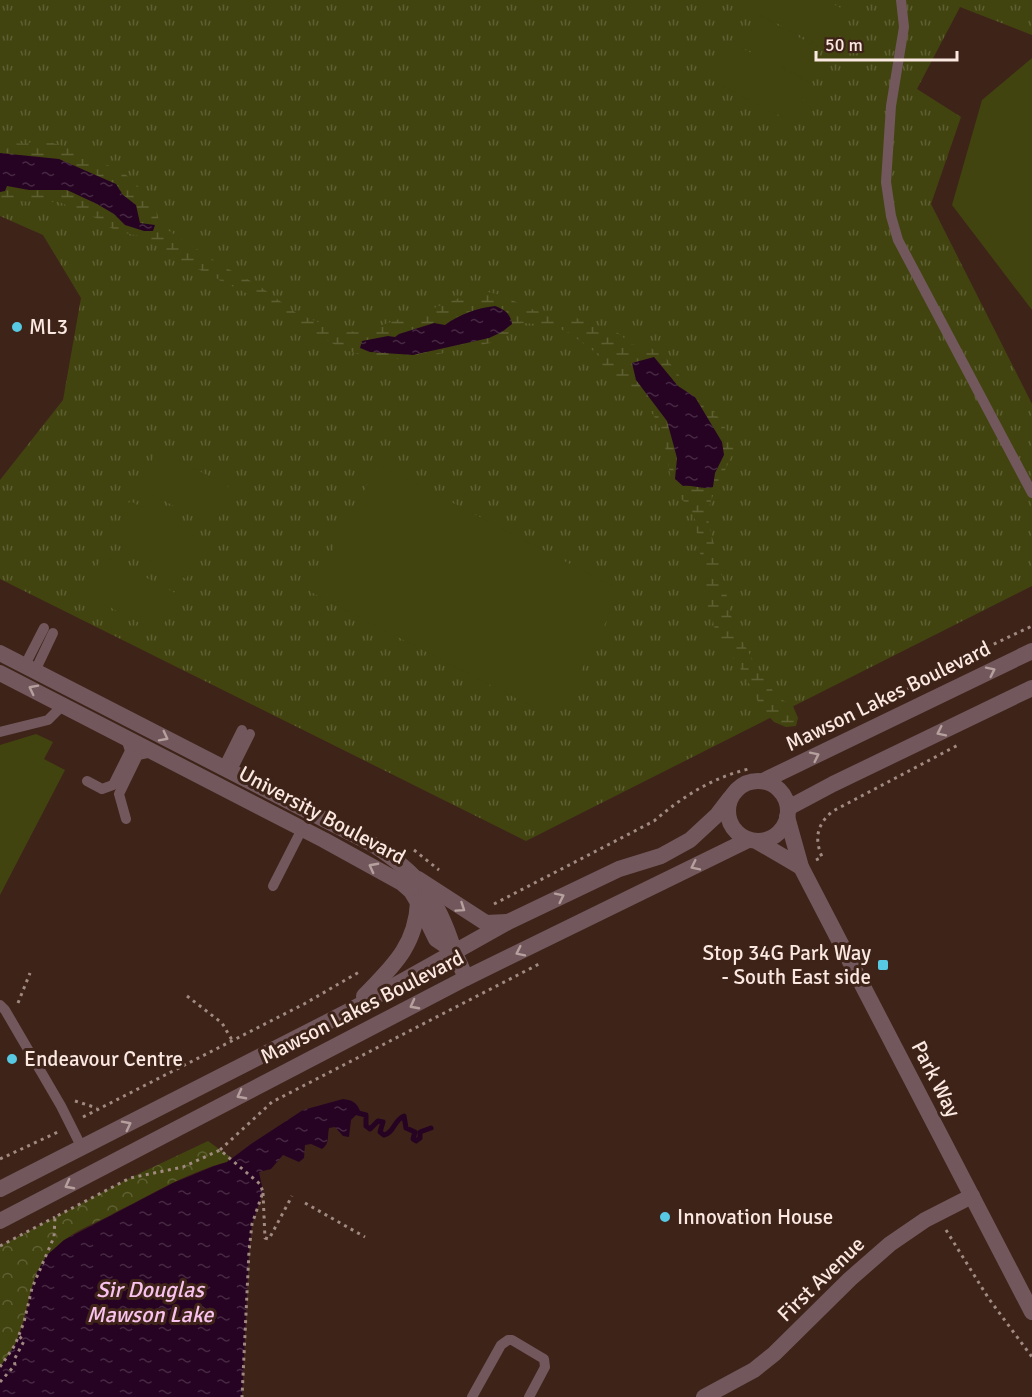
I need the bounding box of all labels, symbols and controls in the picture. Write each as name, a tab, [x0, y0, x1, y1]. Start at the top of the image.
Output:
scale bar	[816, 24, 957, 62]
text: 50 m	[825, 34, 863, 56]
place label: ML3	[29, 314, 68, 340]
marker: ML3	[10, 320, 24, 334]
street label: Mawson Lakes Boulevard	[781, 635, 995, 757]
one-way arrow	[985, 667, 996, 679]
one-way arrow	[29, 685, 39, 696]
one-way arrow	[937, 724, 948, 736]
one-way arrow	[158, 730, 169, 742]
one-way arrow	[809, 752, 820, 763]
street label: University Boulevard	[234, 760, 410, 870]
one-way arrow	[691, 858, 702, 870]
one-way arrow	[369, 863, 380, 874]
one-way arrow	[554, 893, 565, 905]
one-way arrow	[454, 900, 465, 911]
place label: Stop 34G Park Way - South East side	[702, 940, 871, 990]
street label: Mawson Lakes Boulevard	[256, 944, 468, 1070]
one-way arrow	[516, 944, 527, 956]
marker: Stop 34G Park Way - South East side	[876, 958, 890, 972]
one-way arrow	[410, 998, 421, 1009]
street label: Park Way	[906, 1036, 966, 1122]
place label: Endeavour Centre	[24, 1046, 183, 1072]
marker: Endeavour Centre	[5, 1052, 19, 1066]
one-way arrow	[237, 1088, 248, 1099]
one-way arrow	[121, 1120, 132, 1132]
one-way arrow	[64, 1178, 75, 1190]
place label: Innovation House	[677, 1204, 833, 1230]
marker: Innovation House	[658, 1210, 672, 1224]
street label: First Avenue	[772, 1231, 870, 1327]
water label: Sir Douglas Mawson Lake	[87, 1276, 214, 1328]

